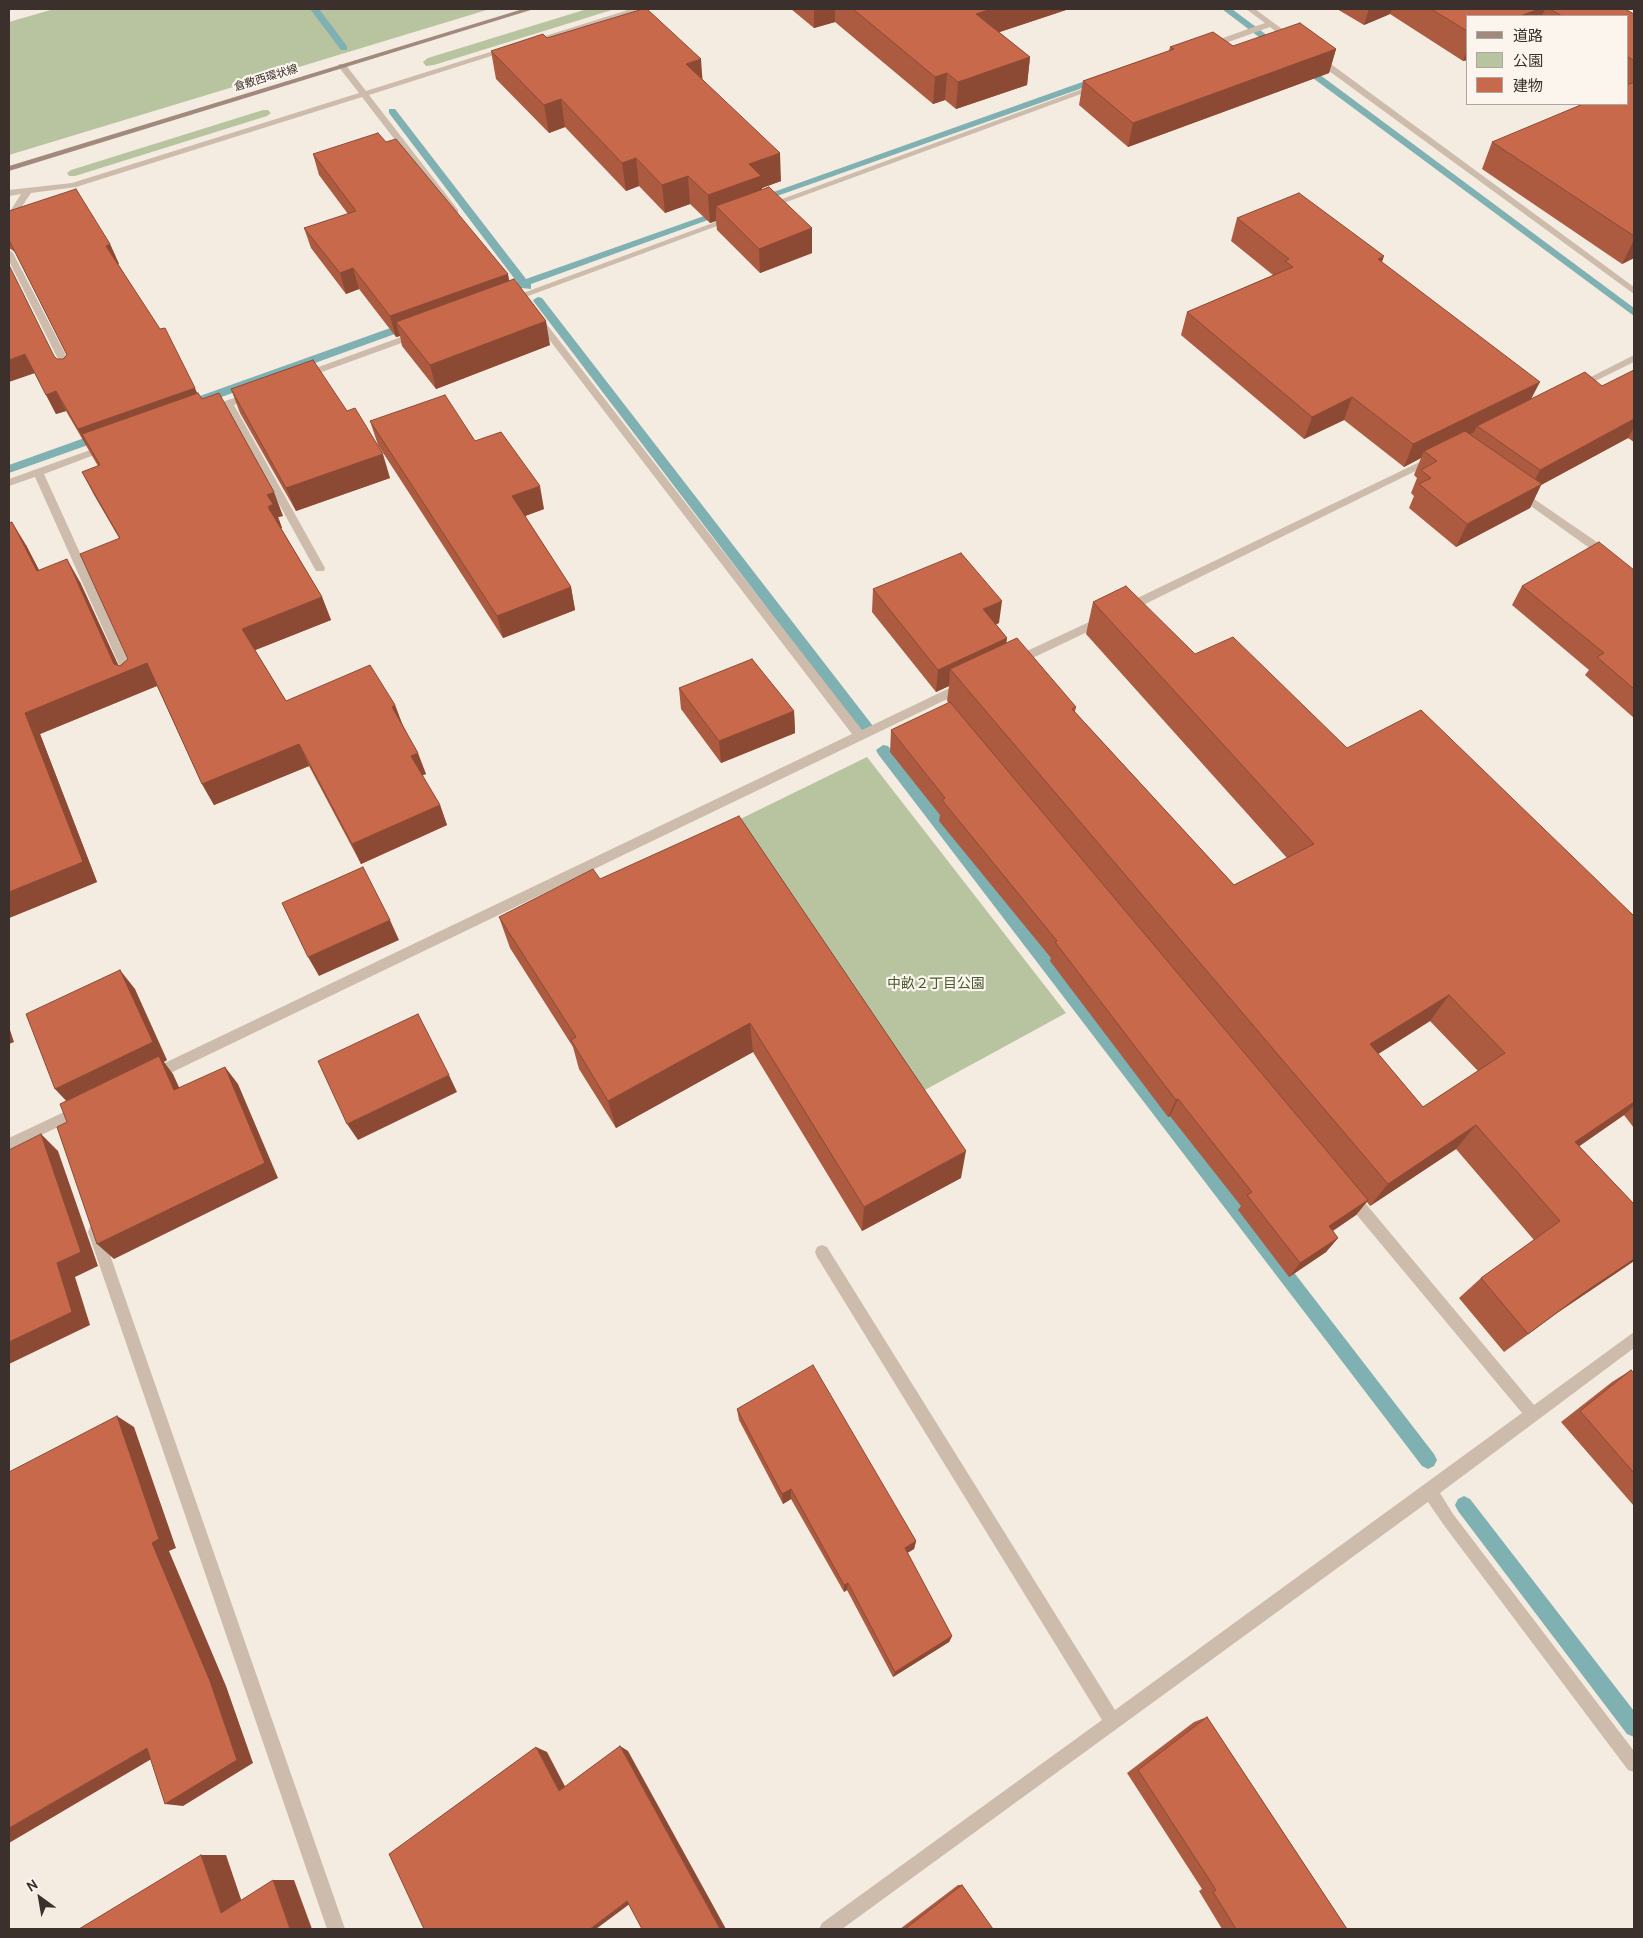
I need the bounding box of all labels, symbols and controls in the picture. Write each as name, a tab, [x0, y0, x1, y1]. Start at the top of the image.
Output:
legend	[1466, 15, 1628, 105]
text: 道路	[1513, 27, 1543, 45]
text: 公園	[1513, 52, 1543, 70]
street label: 倉敷西環状線	[233, 62, 299, 94]
text: 建物	[1513, 77, 1543, 95]
park label: 中畝２丁目公園	[887, 976, 985, 992]
north arrow	[15, 1873, 65, 1923]
text: N	[23, 1875, 41, 1896]

